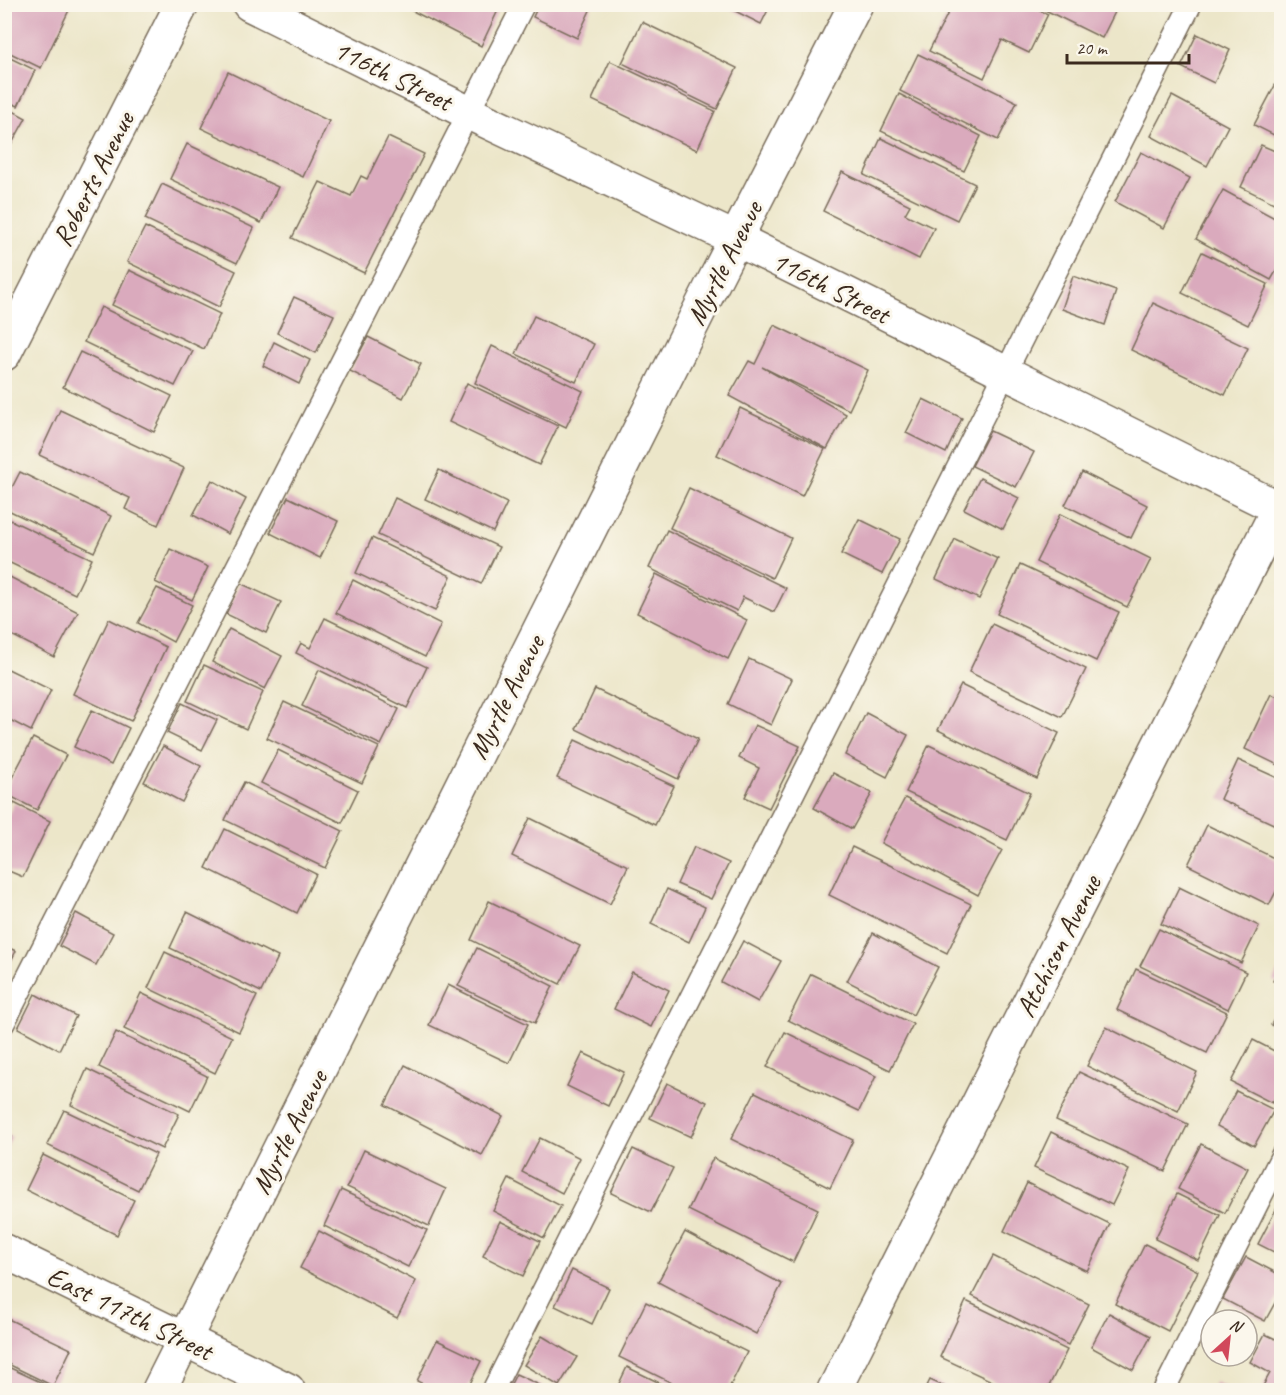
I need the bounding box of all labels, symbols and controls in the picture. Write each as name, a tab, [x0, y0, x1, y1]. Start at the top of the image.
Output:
scale bar	[1067, 27, 1188, 65]
street label: 116th Street	[328, 31, 460, 120]
text: 20 m	[1076, 37, 1109, 59]
street label: Roberts Avenue	[44, 104, 143, 252]
street label: Myrtle Avenue	[678, 194, 771, 331]
street label: 116th Street	[766, 243, 898, 333]
street label: Myrtle Avenue	[460, 628, 553, 765]
street label: Atchison Avenue	[1007, 868, 1109, 1023]
street label: Myrtle Avenue	[243, 1063, 336, 1200]
street label: East 117th Street	[42, 1258, 221, 1369]
north arrow	[1199, 1308, 1259, 1368]
text: N	[1226, 1314, 1247, 1338]

